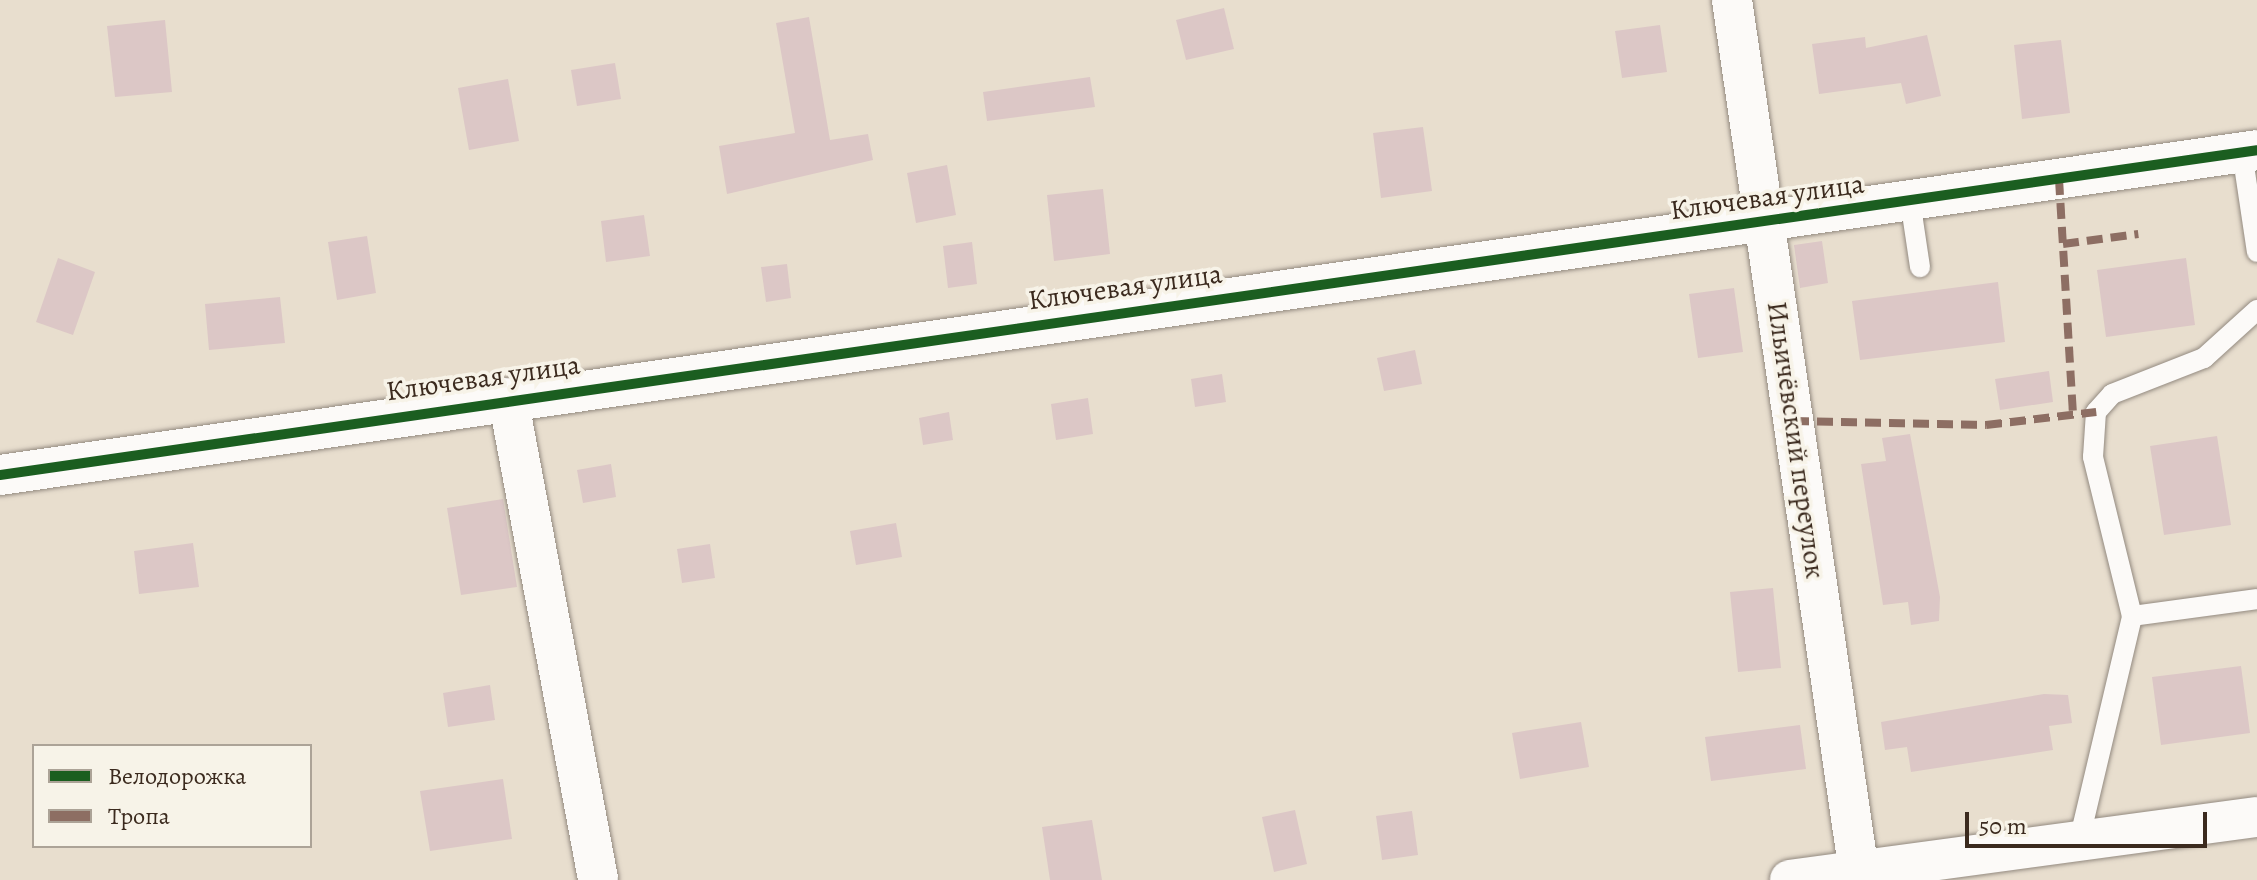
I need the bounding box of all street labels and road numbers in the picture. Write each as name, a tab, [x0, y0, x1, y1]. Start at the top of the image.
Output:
street label: Ключевая улица	[1668, 167, 1866, 227]
street label: Ключевая улица	[1026, 257, 1224, 317]
street label: Ильичёвский переулок	[1760, 299, 1832, 581]
street label: Ключевая улица	[384, 348, 582, 408]

